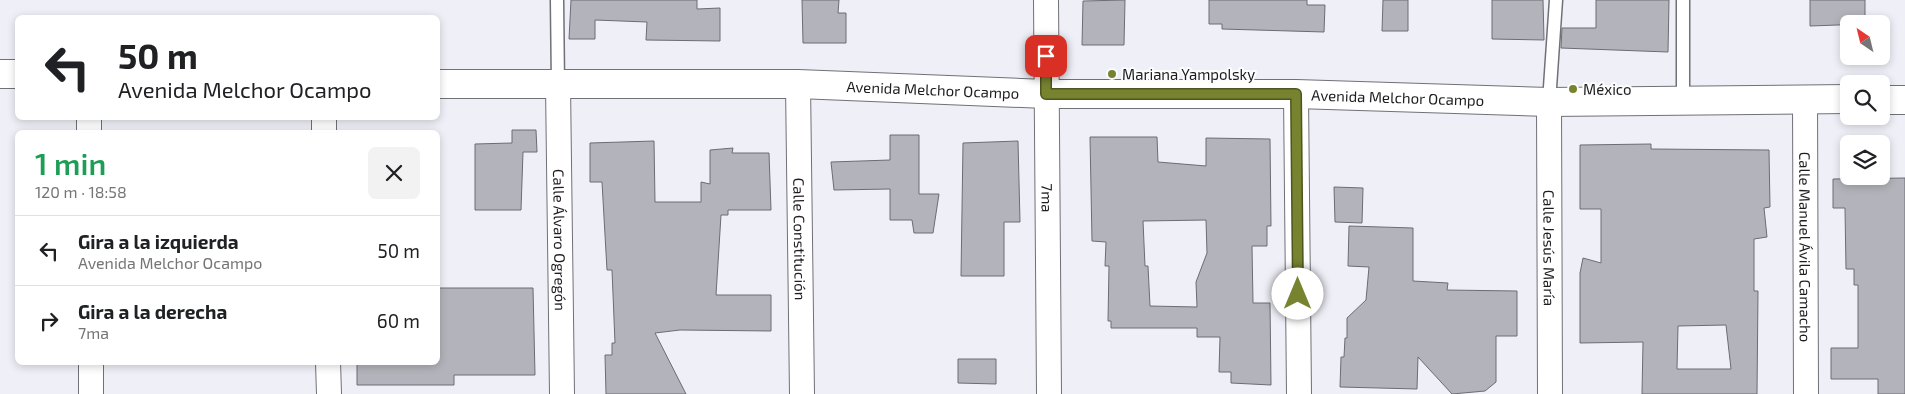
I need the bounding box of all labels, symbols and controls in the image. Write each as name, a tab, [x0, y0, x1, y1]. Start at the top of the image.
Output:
north arrow	[1840, 15, 1890, 65]
map controls	[1840, 15, 1890, 185]
text: 50 m	[118, 34, 198, 76]
icon: left	[35, 35, 100, 100]
pin	[1025, 35, 1067, 77]
icon: arrive	[1032, 42, 1060, 70]
place label: Mariana Yampolsky	[1122, 65, 1255, 83]
marker: Mariana Yampolsky	[1106, 68, 1118, 80]
button: search	[1840, 75, 1890, 125]
text: Avenida Melchor Ocampo	[118, 76, 371, 102]
street label: Avenida Melchor Ocampo	[846, 77, 1020, 102]
place label: México	[1583, 80, 1632, 98]
marker: México	[1567, 83, 1579, 95]
street label: Avenida Melchor Ocampo	[1311, 85, 1484, 109]
button: layers	[1840, 135, 1890, 185]
text: 1 min	[35, 145, 106, 181]
button: close	[368, 147, 420, 199]
street label: Calle Manuel Ávila Camacho	[1796, 152, 1815, 342]
street label: Calle Álvaro Ogregón	[550, 169, 570, 311]
street label: Calle Constitución	[790, 178, 810, 300]
text: 120 m · 18:58	[35, 182, 127, 201]
street label: 7ma	[1038, 183, 1057, 213]
street label: Calle Jesús María	[1540, 190, 1559, 306]
text: Gira a la izquierda	[78, 230, 239, 253]
icon: left	[35, 237, 63, 265]
text: 50 m	[377, 239, 420, 262]
text: Avenida Melchor Ocampo	[78, 253, 262, 272]
position arrow	[1271, 267, 1323, 319]
text: Gira a la derecha	[78, 300, 227, 323]
icon: right	[35, 307, 63, 335]
text: 60 m	[377, 309, 420, 332]
text: 7ma	[78, 323, 109, 342]

